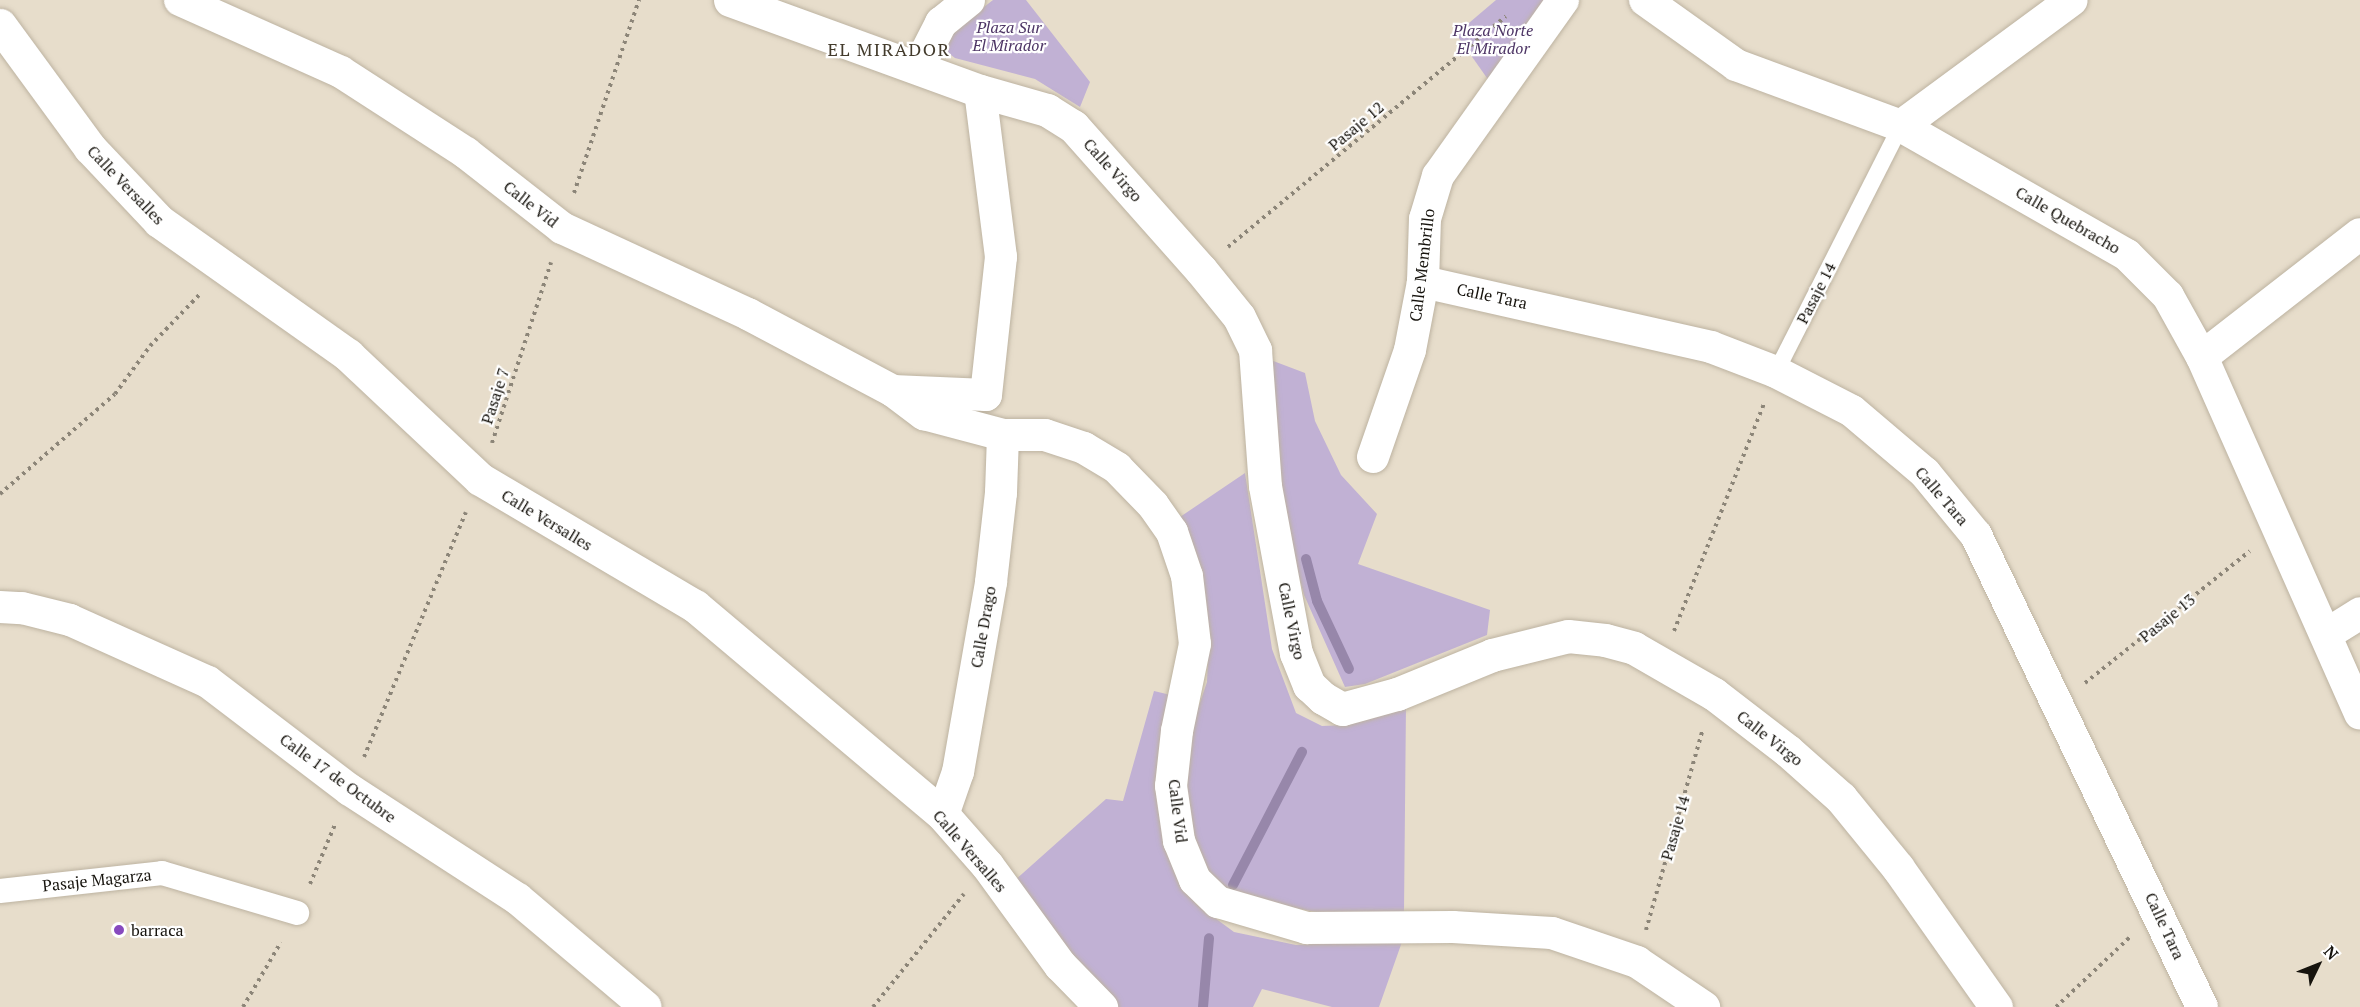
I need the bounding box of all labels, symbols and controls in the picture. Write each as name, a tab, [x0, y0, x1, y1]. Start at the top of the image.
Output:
park label: Plaza Sur El Mirador	[972, 17, 1046, 55]
park label: Plaza Norte El Mirador	[1453, 20, 1533, 58]
district label: EL MIRADOR	[828, 38, 950, 60]
street label: Pasaje 12	[1324, 97, 1388, 155]
street label: Calle Virgo	[1079, 134, 1147, 206]
street label: Calle Versalles	[83, 141, 169, 229]
street label: Calle Vid	[500, 177, 562, 231]
street label: Calle Quebracho	[2012, 182, 2124, 258]
street label: Calle Membrillo	[1406, 207, 1438, 323]
street label: Pasaje 14	[1792, 259, 1840, 327]
street label: Calle Tara	[1455, 279, 1529, 313]
street label: Pasaje 7	[477, 366, 513, 426]
street label: Calle Tara	[1911, 463, 1973, 529]
street label: Calle Versalles	[498, 485, 596, 555]
street label: Calle Virgo	[1274, 580, 1310, 662]
street label: Calle Drago	[966, 585, 1000, 669]
street label: Pasaje 13	[2135, 590, 2199, 646]
street label: Calle Virgo	[1733, 706, 1807, 770]
street label: Calle 17 de Octubre	[276, 729, 400, 827]
street label: Calle Vid	[1165, 778, 1191, 844]
street label: Pasaje 14	[1657, 794, 1693, 862]
street label: Calle Versalles	[929, 806, 1011, 896]
street label: Pasaje Magarza	[41, 865, 153, 895]
street label: Calle Tara	[2141, 889, 2189, 963]
place label: barraca	[131, 920, 184, 940]
marker: barraca	[112, 923, 126, 937]
north arrow	[2288, 935, 2348, 995]
text: N	[2319, 941, 2343, 965]

